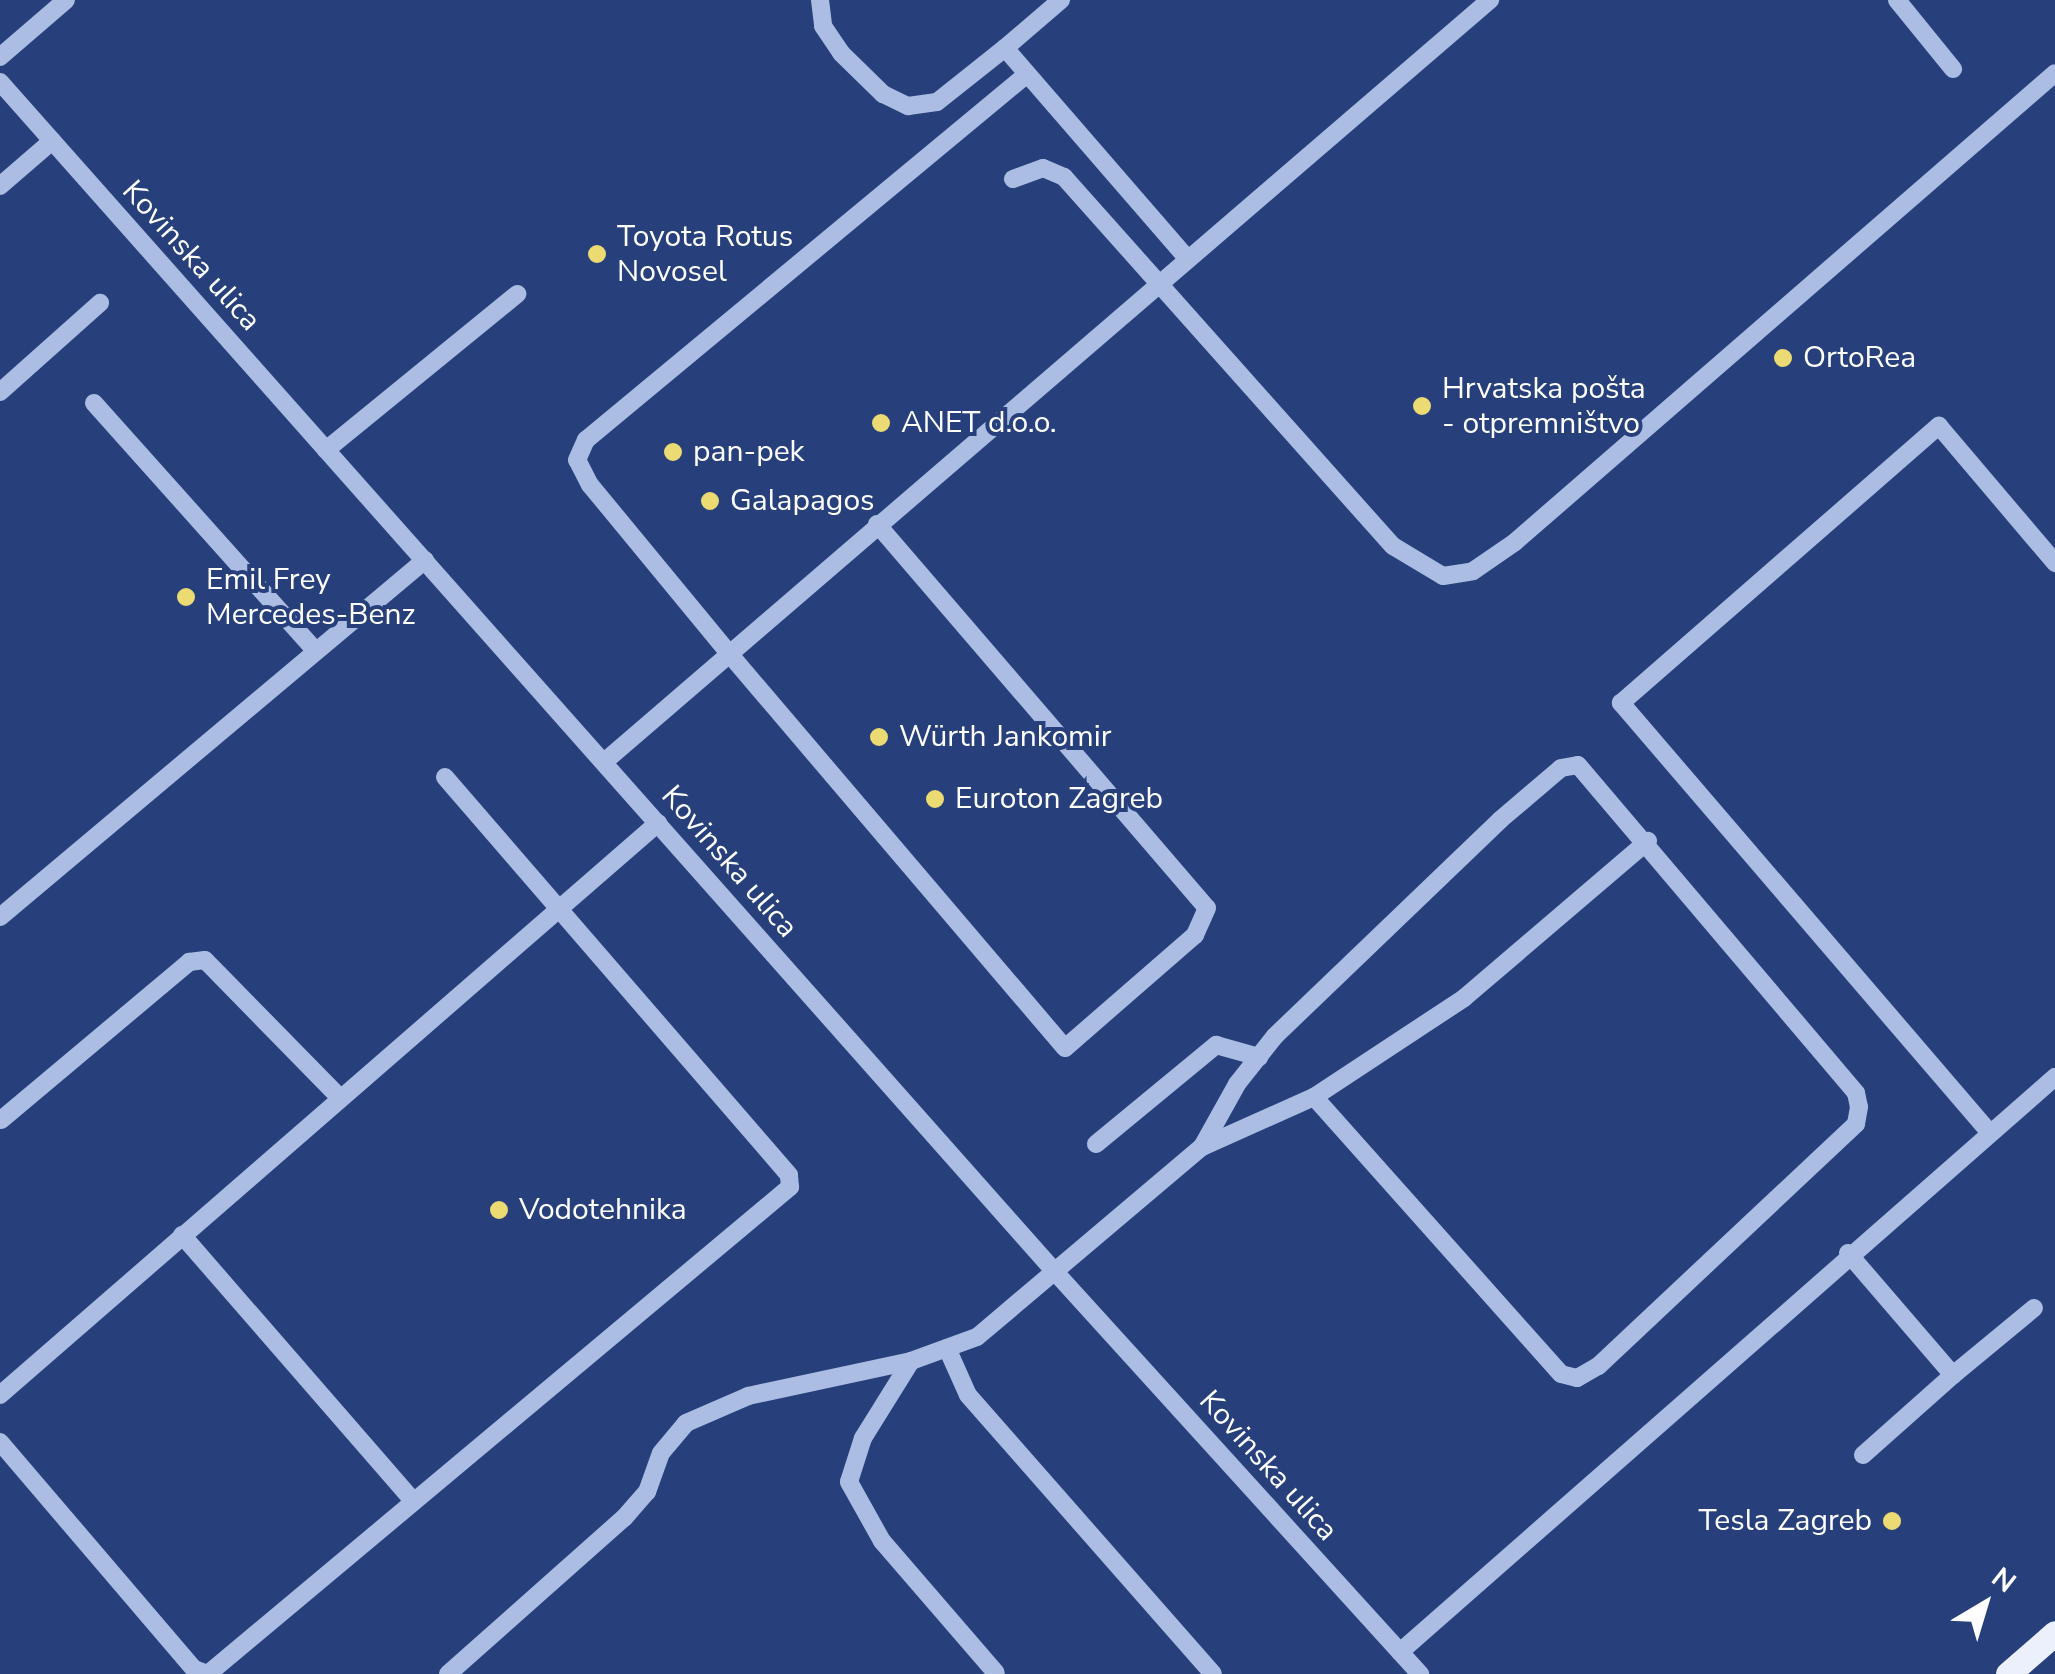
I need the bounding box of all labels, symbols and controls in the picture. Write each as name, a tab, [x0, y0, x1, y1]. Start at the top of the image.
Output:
street label: Kovinska ulica	[114, 174, 268, 338]
place label: Toyota Rotus Novosel	[617, 219, 793, 290]
marker: Toyota Rotus Novosel	[586, 243, 608, 265]
place label: OrtoRea	[1803, 340, 1916, 376]
marker: OrtoRea	[1772, 347, 1794, 369]
place label: Hrvatska pošta - otpremništvo	[1442, 371, 1646, 442]
marker: Hrvatska pošta - otpremništvo	[1411, 395, 1433, 417]
place label: ANET d.o.o.	[901, 405, 1057, 441]
marker: ANET d.o.o.	[870, 412, 892, 434]
place label: pan-pek	[693, 434, 805, 470]
marker: pan-pek	[662, 441, 684, 463]
place label: Galapagos	[730, 483, 875, 519]
marker: Galapagos	[699, 490, 721, 512]
place label: Emil Frey Mercedes-Benz	[206, 562, 415, 632]
marker: Emil Frey Mercedes-Benz	[175, 586, 197, 608]
place label: Würth Jankomir	[899, 719, 1111, 755]
marker: Würth Jankomir	[868, 726, 890, 748]
street label: Kovinska ulica	[653, 779, 805, 945]
place label: Euroton Zagreb	[955, 781, 1163, 817]
marker: Euroton Zagreb	[924, 788, 946, 810]
place label: Vodotehnika	[519, 1192, 687, 1228]
marker: Vodotehnika	[488, 1199, 510, 1221]
street label: Kovinska ulica	[1191, 1384, 1345, 1548]
place label: Tesla Zagreb	[1699, 1503, 1872, 1539]
marker: Tesla Zagreb	[1881, 1510, 1903, 1532]
north arrow	[1935, 1554, 2035, 1654]
text: N	[1984, 1559, 2023, 1602]

